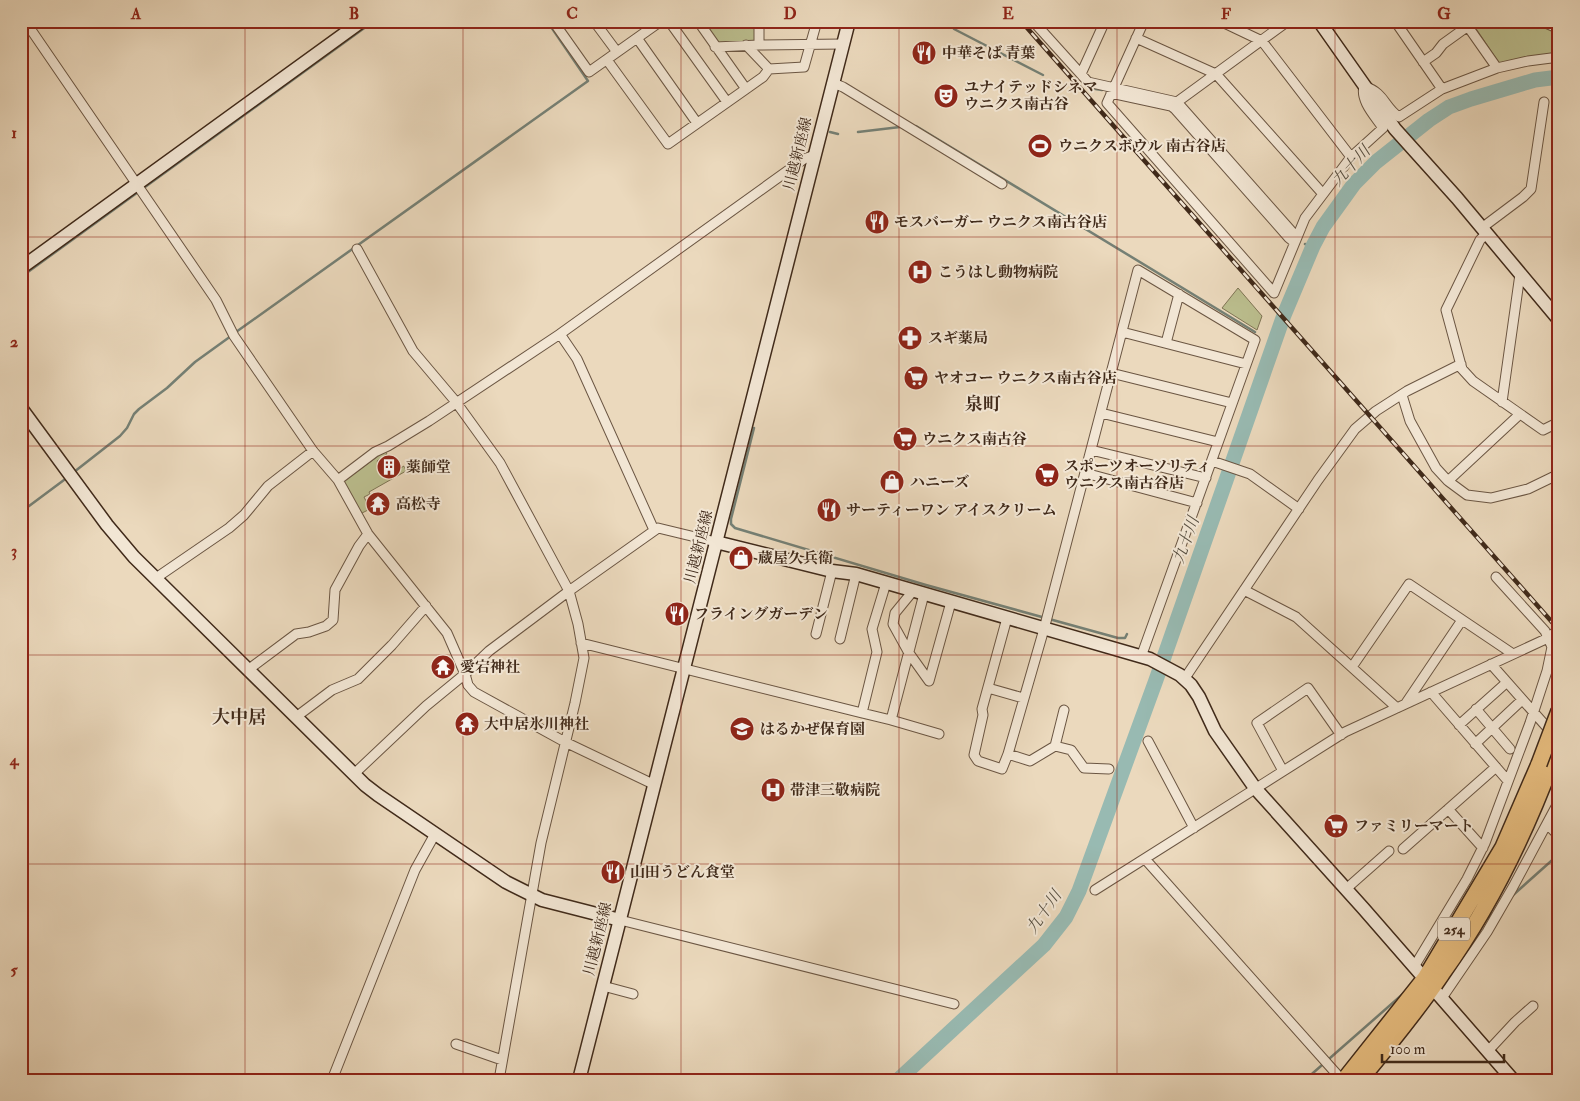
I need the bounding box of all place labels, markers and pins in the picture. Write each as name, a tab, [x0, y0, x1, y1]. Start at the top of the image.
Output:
restaurant icon: 中華そば 青葉	[911, 40, 937, 66]
place label: 中華そば 青葉	[942, 44, 1035, 63]
place label: ユナイテッドシネマ ウニクス南古谷	[964, 78, 1098, 114]
theatre icon: ユナイテッドシネマ ウニクス南古谷	[933, 83, 959, 109]
sports icon: ウニクスボウル 南古谷店	[1027, 133, 1053, 159]
place label: ウニクスボウル 南古谷店	[1058, 137, 1226, 156]
restaurant icon: モスバーガー ウニクス南古谷店	[864, 209, 890, 235]
place label: モスバーガー ウニクス南古谷店	[894, 213, 1107, 232]
hospital icon: こうはし動物病院	[907, 259, 933, 285]
place label: こうはし動物病院	[938, 263, 1058, 282]
pharmacy icon: スギ薬局	[897, 325, 923, 351]
place label: スギ薬局	[928, 329, 988, 348]
supermarket icon: ヤオコー ウニクス南古谷店	[903, 365, 929, 391]
place label: ヤオコー ウニクス南古谷店	[934, 369, 1116, 388]
supermarket icon: ウニクス南古谷	[892, 426, 918, 452]
place label: ウニクス南古谷	[922, 430, 1027, 449]
building icon: 薬師堂	[376, 454, 402, 480]
place label: スポーツオーソリティ ウニクス南古谷店	[1064, 457, 1211, 493]
place label: 薬師堂	[406, 458, 451, 477]
supermarket icon: スポーツオーソリティ ウニクス南古谷店	[1034, 462, 1060, 488]
shop icon: ハニーズ	[879, 469, 905, 495]
place label: ハニーズ	[910, 473, 969, 492]
temple icon: 高松寺	[365, 491, 391, 517]
place label: 高松寺	[396, 495, 441, 514]
restaurant icon: サーティーワン アイスクリーム	[816, 497, 842, 523]
place label: サーティーワン アイスクリーム	[846, 501, 1056, 520]
shop icon: 蔵屋久兵衛	[728, 545, 754, 571]
place label: 蔵屋久兵衛	[758, 549, 833, 568]
restaurant icon: フライングガーデン	[664, 601, 690, 627]
place label: フライングガーデン	[694, 605, 828, 624]
temple icon: 愛宕神社	[430, 654, 456, 680]
place label: 愛宕神社	[460, 658, 520, 677]
temple icon: 大中居氷川神社	[454, 711, 480, 737]
place label: 大中居氷川神社	[484, 715, 589, 734]
school or university icon: はるかぜ保育園	[729, 716, 755, 742]
place label: はるかぜ保育園	[760, 720, 865, 739]
hospital icon: 帯津三敬病院	[760, 777, 786, 803]
place label: 帯津三敬病院	[790, 781, 880, 800]
supermarket icon: ファミリーマート	[1323, 813, 1349, 839]
place label: ファミリーマート	[1354, 817, 1474, 836]
restaurant icon: 山田うどん食堂	[600, 859, 626, 885]
place label: 山田うどん食堂	[630, 863, 735, 882]

